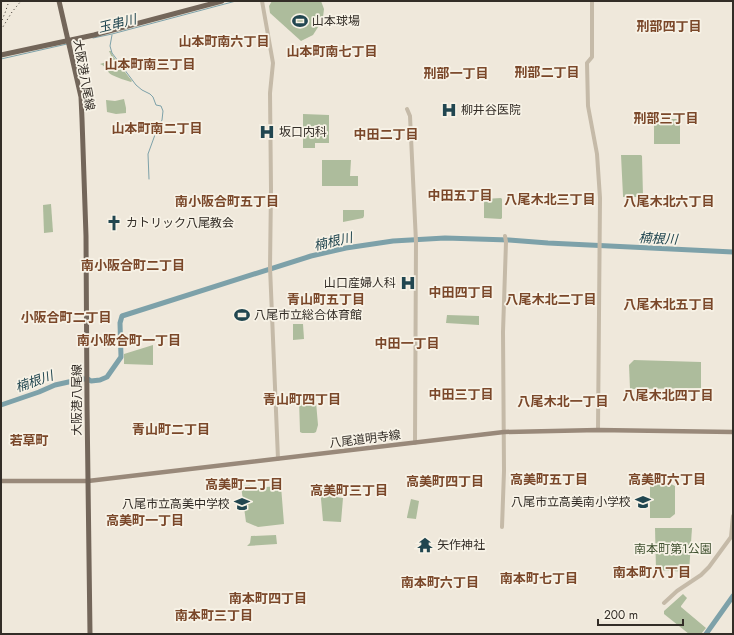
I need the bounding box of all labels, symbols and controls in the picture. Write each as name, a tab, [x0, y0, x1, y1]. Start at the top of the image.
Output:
water label: 玉串川	[96, 9, 140, 37]
sports icon: 山本球場	[291, 12, 309, 30]
place label: 山本球場	[312, 12, 360, 30]
district label: 刑部四丁目	[636, 17, 702, 36]
district label: 山本町南六丁目	[178, 32, 270, 51]
street label: 大阪港八尾線	[69, 38, 99, 112]
district label: 山本町南七丁目	[286, 42, 378, 61]
district label: 山本町南三丁目	[104, 55, 196, 74]
district label: 刑部二丁目	[514, 63, 580, 82]
district label: 刑部一丁目	[423, 64, 489, 83]
hospital icon: 柳井谷医院	[440, 101, 458, 119]
place label: 柳井谷医院	[461, 101, 521, 119]
district label: 刑部三丁目	[633, 109, 699, 128]
district label: 山本町南二丁目	[111, 119, 203, 138]
hospital icon: 坂口内科	[258, 123, 276, 141]
place label: 坂口内科	[279, 123, 327, 141]
district label: 中田二丁目	[353, 125, 419, 144]
district label: 中田五丁目	[427, 186, 493, 205]
district label: 八尾木北三丁目	[504, 190, 596, 209]
district label: 南小阪合町五丁目	[175, 192, 279, 211]
district label: 八尾木北六丁目	[623, 192, 715, 211]
church icon: カトリック八尾教会	[105, 214, 123, 232]
place label: カトリック八尾教会	[126, 214, 234, 232]
water label: 楠根川	[312, 227, 356, 255]
water label: 楠根川	[638, 228, 680, 249]
district label: 南小阪合町二丁目	[81, 256, 185, 275]
place label: 山口産婦人科	[324, 274, 396, 292]
hospital icon: 山口産婦人科	[399, 274, 417, 292]
district label: 中田四丁目	[428, 283, 494, 302]
district label: 青山町五丁目	[287, 290, 365, 309]
district label: 八尾木北二丁目	[505, 290, 597, 309]
district label: 八尾木北五丁目	[623, 295, 715, 314]
sports icon: 八尾市立総合体育館	[233, 306, 251, 324]
place label: 八尾市立総合体育館	[254, 306, 362, 324]
district label: 小阪合町二丁目	[20, 308, 112, 327]
district label: 南小阪合町一丁目	[77, 331, 181, 350]
district label: 中田一丁目	[374, 334, 440, 353]
street label: 大阪港八尾線	[68, 364, 86, 436]
water label: 楠根川	[13, 365, 58, 397]
district label: 中田三丁目	[428, 385, 494, 404]
district label: 八尾木北四丁目	[622, 386, 714, 405]
district label: 青山町四丁目	[263, 390, 341, 409]
district label: 八尾木北一丁目	[517, 392, 609, 411]
district label: 青山町二丁目	[132, 420, 210, 439]
street label: 八尾道明寺線	[328, 426, 402, 452]
district label: 若草町	[9, 431, 49, 450]
district label: 高美町五丁目	[510, 470, 588, 489]
district label: 高美町六丁目	[628, 470, 706, 489]
district label: 高美町四丁目	[406, 472, 484, 491]
district label: 高美町二丁目	[205, 475, 283, 494]
district label: 高美町三丁目	[310, 481, 388, 500]
place label: 八尾市立高美南小学校	[511, 493, 631, 511]
school or university icon: 八尾市立高美南小学校	[634, 493, 652, 511]
place label: 八尾市立高美中学校	[122, 495, 230, 513]
school or university icon: 八尾市立高美中学校	[233, 495, 251, 513]
district label: 高美町一丁目	[106, 511, 184, 530]
temple icon: 矢作神社	[416, 536, 434, 554]
place label: 矢作神社	[437, 536, 485, 554]
park label: 南本町第1公園	[634, 540, 712, 558]
district label: 南本町八丁目	[613, 563, 691, 582]
district label: 南本町七丁目	[500, 569, 578, 588]
district label: 南本町六丁目	[401, 573, 479, 592]
district label: 南本町四丁目	[229, 589, 307, 608]
scale bar	[598, 601, 683, 627]
district label: 南本町三丁目	[175, 606, 253, 625]
text: 200 m	[604, 606, 638, 624]

